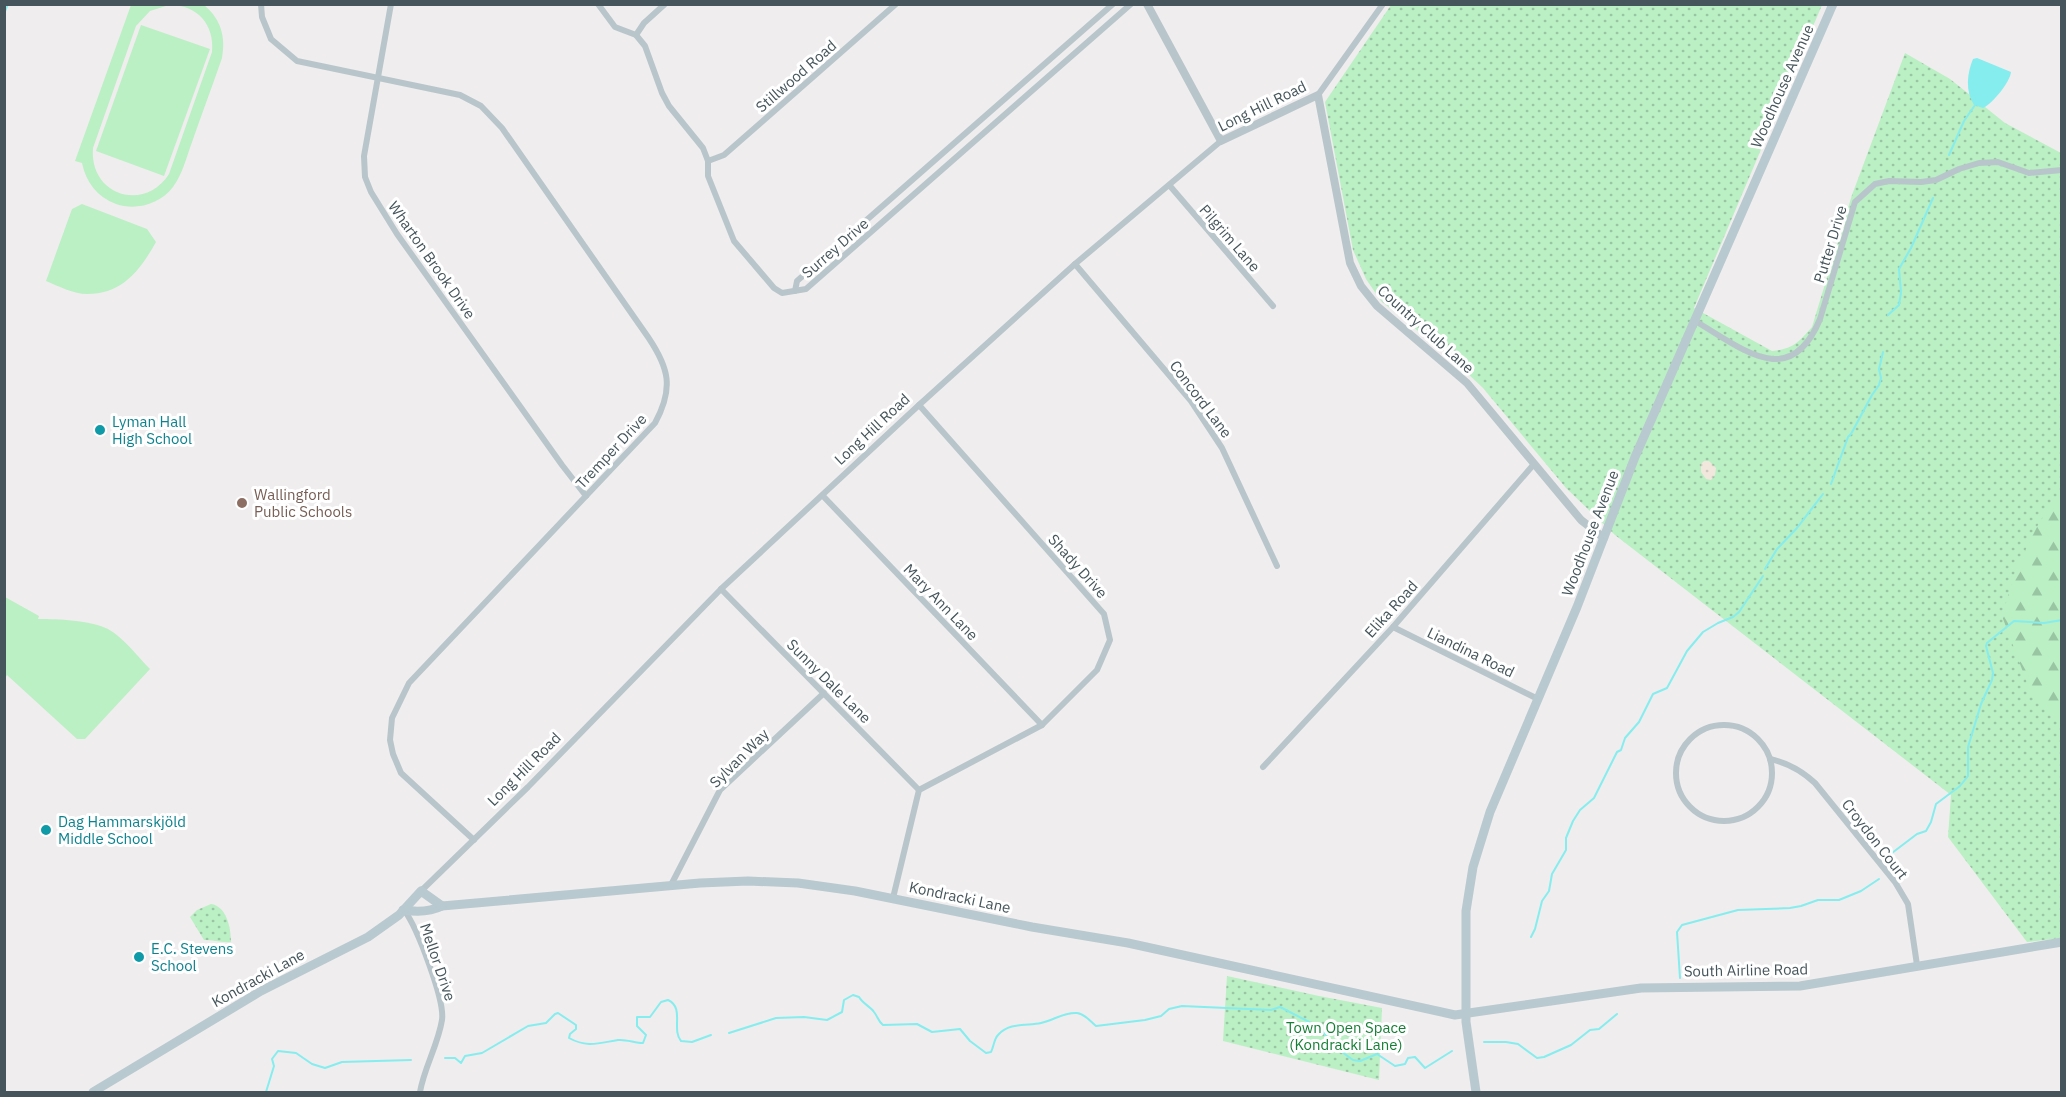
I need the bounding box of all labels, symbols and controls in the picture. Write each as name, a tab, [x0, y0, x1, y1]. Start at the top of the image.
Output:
street label: Woodhouse Avenue	[1746, 21, 1818, 151]
street label: Stillwood Road	[752, 36, 840, 116]
street label: Long Hill Road	[1215, 76, 1309, 136]
street label: Wharton Brook Drive	[384, 197, 480, 323]
street label: Pilgrim Lane	[1196, 200, 1264, 276]
street label: Putter Drive	[1809, 203, 1851, 285]
street label: Surrey Drive	[798, 214, 872, 282]
street label: Country Club Lane	[1374, 281, 1478, 377]
street label: Concord Lane	[1166, 357, 1236, 441]
street label: Long Hill Road	[830, 389, 914, 469]
street label: Tremper Drive	[571, 410, 651, 492]
place label: Lyman Hall High School	[112, 412, 192, 448]
marker: Lyman Hall High School	[93, 423, 107, 437]
street label: Woodhouse Avenue	[1557, 467, 1623, 599]
place label: Wallingford Public Schools	[254, 485, 352, 521]
marker: Wallingford Public Schools	[235, 496, 249, 510]
street label: Shady Drive	[1044, 530, 1112, 602]
street label: Mary Ann Lane	[900, 560, 982, 644]
street label: Elika Road	[1360, 576, 1422, 642]
street label: Liandina Road	[1424, 623, 1518, 681]
street label: Sunny Dale Lane	[783, 635, 875, 727]
street label: Sylvan Way	[705, 724, 773, 792]
street label: Long Hill Road	[483, 728, 565, 810]
street label: Croydon Court	[1838, 795, 1912, 883]
place label: Dag Hammarskjöld Middle School	[58, 812, 186, 848]
marker: Dag Hammarskjöld Middle School	[39, 823, 53, 837]
street label: Kondracki Lane	[908, 877, 1012, 917]
street label: Mellor Drive	[416, 921, 460, 1003]
place label: E.C. Stevens School	[151, 939, 234, 975]
street label: Kondracki Lane	[208, 945, 308, 1011]
marker: E.C. Stevens School	[132, 950, 146, 964]
street label: South Airline Road	[1684, 959, 1808, 981]
park label: Town Open Space (Kondracki Lane)	[1286, 1018, 1406, 1054]

